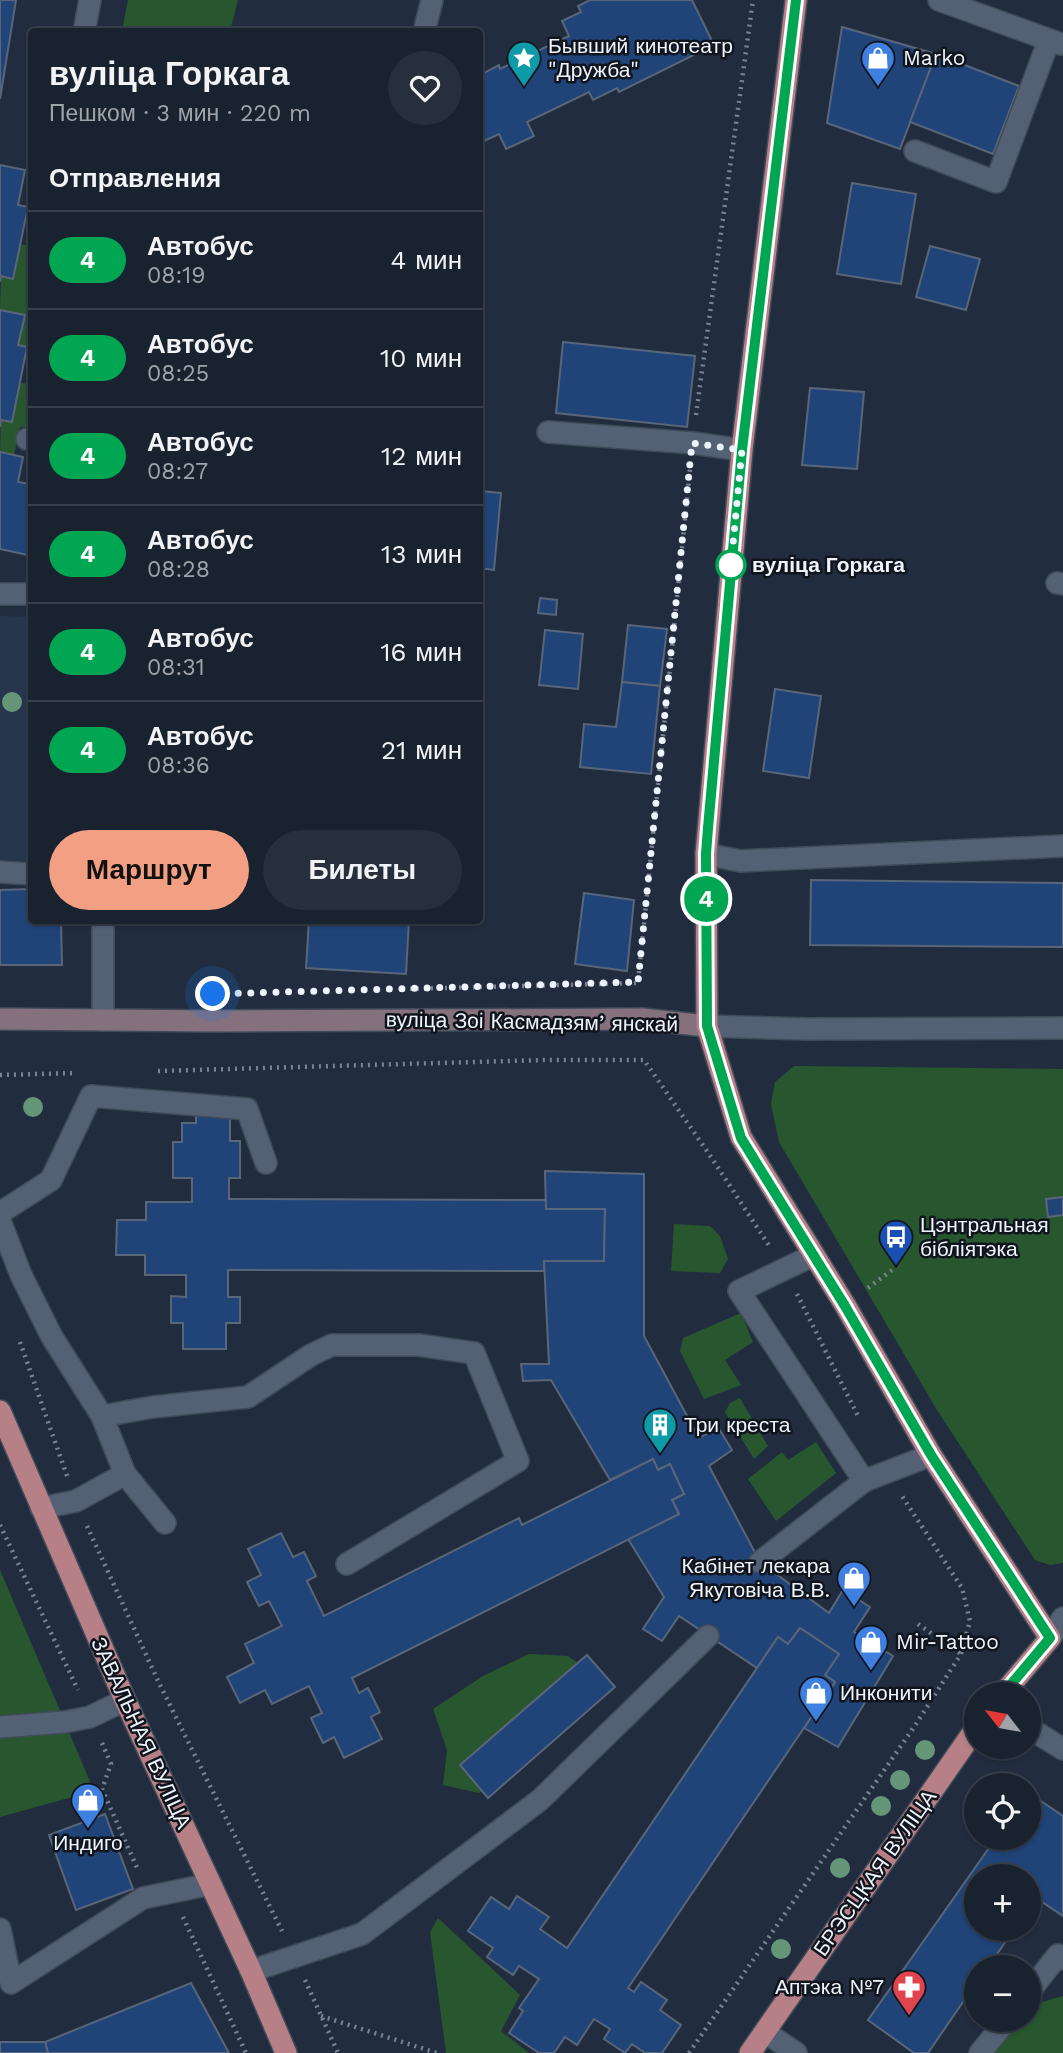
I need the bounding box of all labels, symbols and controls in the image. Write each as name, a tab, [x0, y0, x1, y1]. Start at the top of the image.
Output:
place label: Бывший кинотеатр "Дружба"	[548, 33, 733, 82]
place icon: Бывший кинотеатр "Дружба"	[505, 39, 543, 88]
shop icon: Marko	[859, 39, 897, 88]
place label: Marko	[903, 45, 965, 70]
button: heart	[388, 51, 462, 125]
text: вуліца Горкага	[49, 54, 289, 93]
text: Пешком · 3 мин · 220 m	[49, 100, 311, 127]
text: Отправления	[49, 163, 221, 193]
text: Автобус	[147, 231, 254, 261]
text: 4 мин	[390, 245, 462, 275]
text: 4	[80, 246, 95, 274]
text: 08:19	[147, 262, 205, 289]
text: Автобус	[147, 329, 254, 359]
text: 10 мин	[380, 343, 462, 373]
text: 4	[80, 344, 95, 372]
text: 08:25	[147, 360, 209, 387]
text: Автобус	[147, 427, 254, 457]
text: 12 мин	[381, 441, 462, 471]
text: 4	[80, 442, 95, 470]
text: 08:27	[147, 458, 208, 485]
text: Автобус	[147, 525, 254, 555]
text: 13 мин	[381, 539, 462, 569]
text: 4	[80, 540, 95, 568]
marker: вуліца Горкага	[716, 550, 746, 580]
place label: вуліца Горкага	[752, 552, 905, 577]
text: 08:28	[147, 556, 210, 583]
text: Автобус	[147, 623, 254, 653]
text: 16 мин	[380, 637, 462, 667]
text: 4	[80, 638, 95, 666]
text: 08:31	[147, 654, 205, 681]
text: Автобус	[147, 721, 254, 751]
text: 21 мин	[381, 735, 462, 765]
text: 4	[80, 736, 95, 764]
text: 08:36	[147, 752, 210, 779]
button: Маршрут	[49, 830, 249, 910]
button: Билеты	[263, 830, 462, 910]
line badge: 4	[683, 876, 729, 922]
text: 4	[698, 885, 714, 913]
your location	[195, 976, 230, 1011]
street label: вуліца Зоі Касмадзямʼянскай	[386, 1006, 678, 1037]
place label: Цэнтральная бібліятэка	[920, 1212, 1049, 1261]
bus stop icon: Цэнтральная бібліятэка	[877, 1218, 915, 1267]
building icon: Три креста	[641, 1406, 679, 1455]
place label: Три креста	[684, 1412, 791, 1437]
place label: Кабінет лекара Якутовіча В.В.	[681, 1553, 830, 1602]
shop icon: Кабінет лекара Якутовіча В.В.	[835, 1559, 873, 1608]
shop icon: Mir-Tattoo	[852, 1623, 890, 1672]
place label: Mir-Tattoo	[896, 1629, 999, 1654]
street label: ЗАВАЛЬНАЯ ВУЛІЦА	[86, 1633, 197, 1833]
shop icon: Инконити	[797, 1674, 835, 1723]
place label: Инконити	[840, 1680, 932, 1705]
north arrow	[964, 1682, 1041, 1759]
map controls	[964, 1682, 1041, 2032]
button: locate	[964, 1773, 1041, 1850]
shop icon: Индиго	[69, 1781, 107, 1830]
street label: БРЭСЦКАЯ ВУЛІЦА	[808, 1785, 941, 1961]
place label: Индиго	[53, 1830, 123, 1855]
button: +	[964, 1864, 1041, 1941]
button: −	[964, 1955, 1041, 2032]
pharmacy icon: Аптэка №7	[890, 1968, 928, 2017]
place label: Аптэка №7	[775, 1974, 884, 1999]

